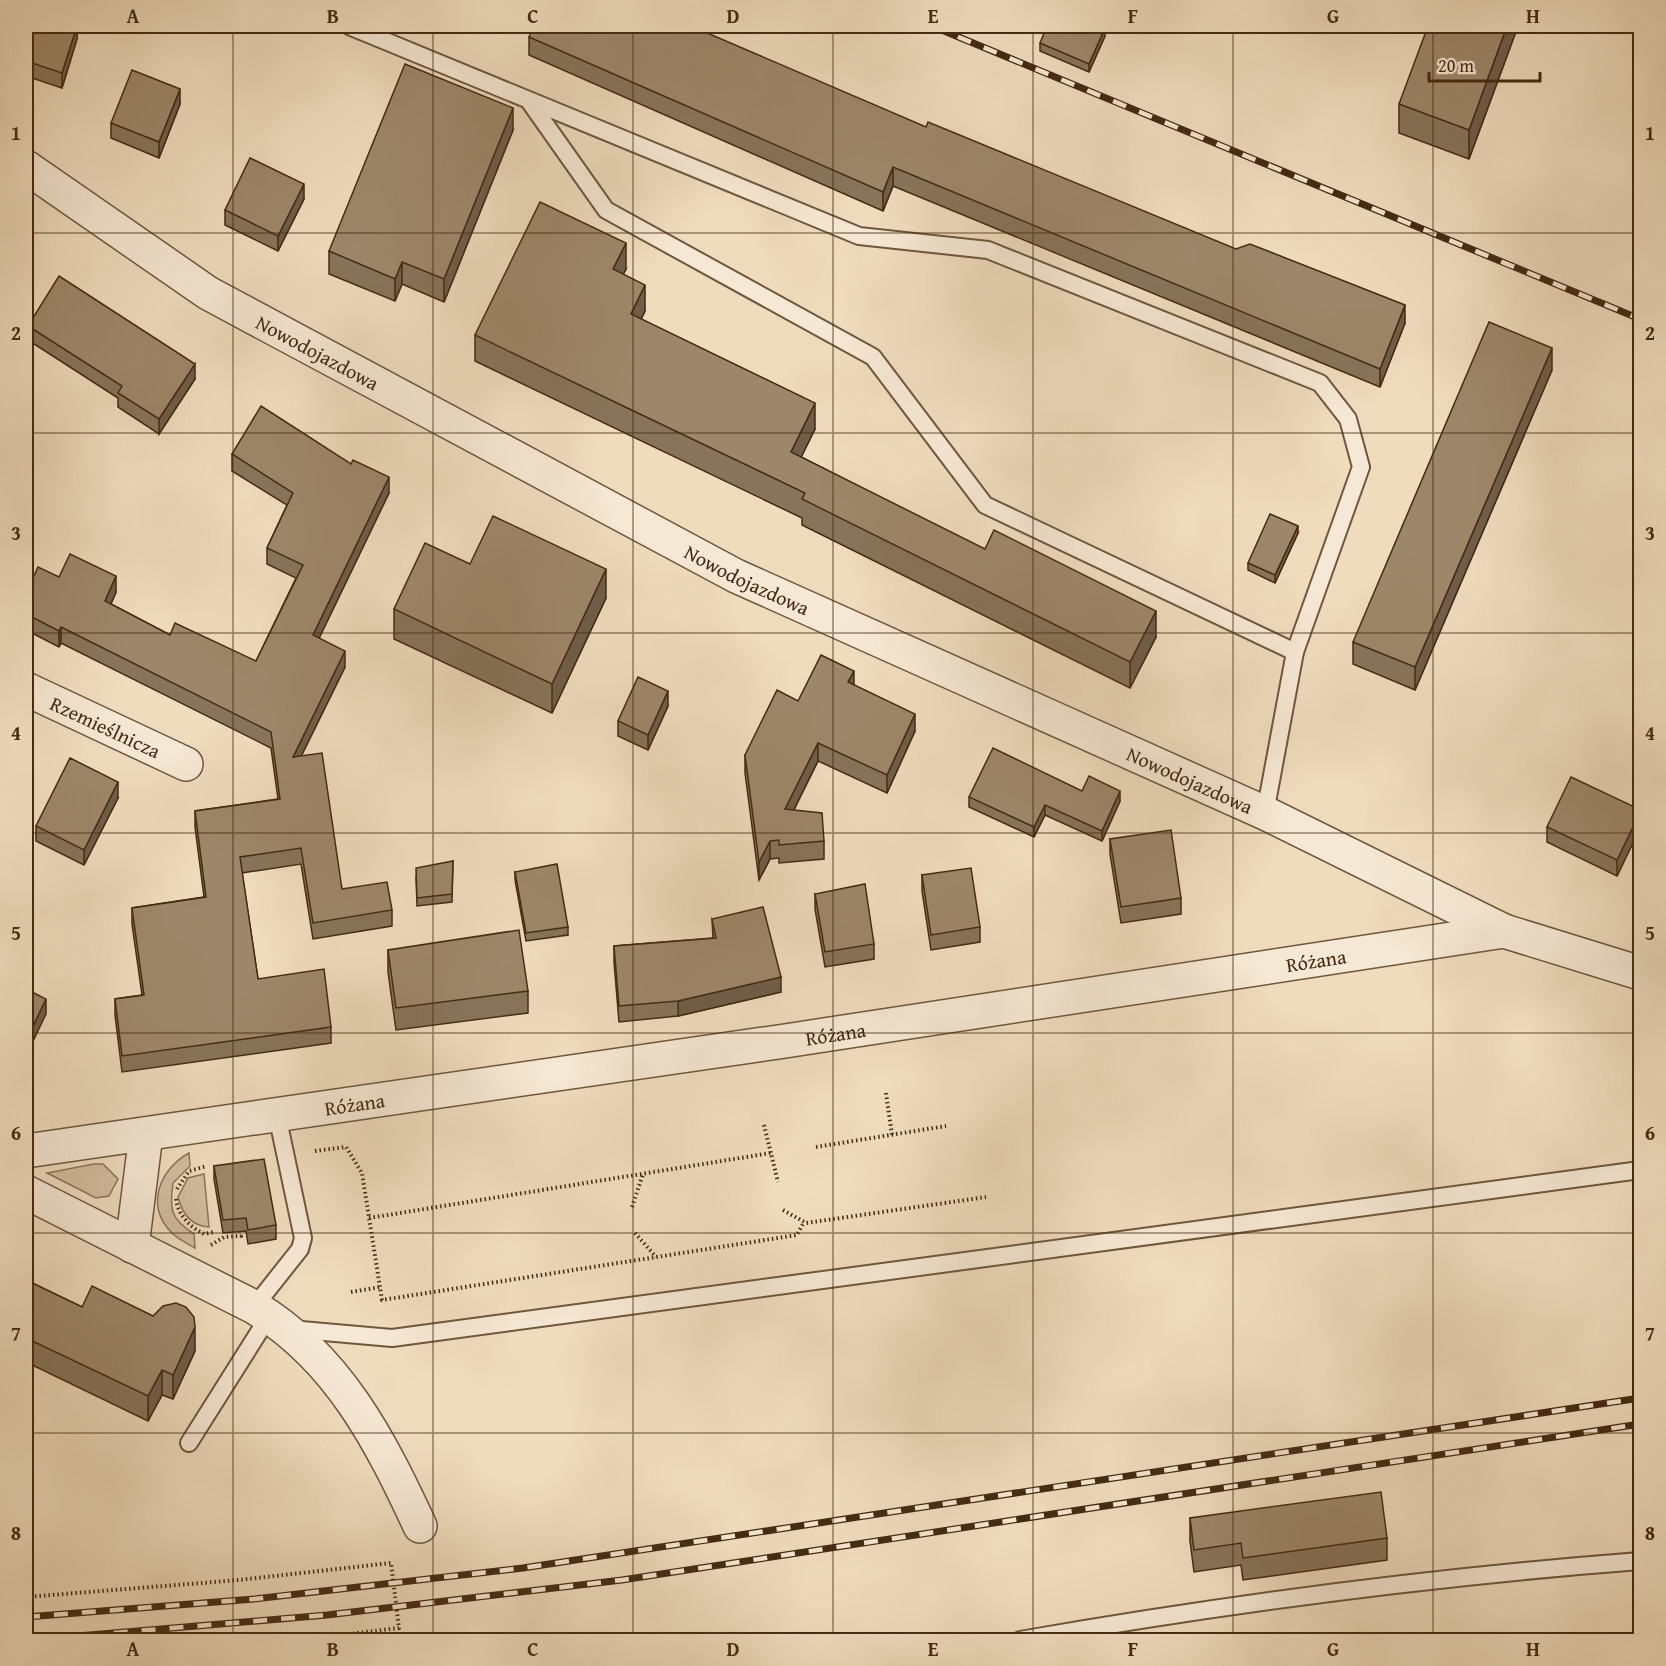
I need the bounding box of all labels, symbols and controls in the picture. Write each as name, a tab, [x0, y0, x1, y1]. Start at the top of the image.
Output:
text: A	[127, 1, 140, 30]
text: B	[327, 1, 339, 30]
text: C	[527, 1, 539, 30]
text: D	[726, 1, 740, 30]
text: E	[928, 1, 939, 30]
text: F	[1128, 1, 1138, 30]
text: G	[1327, 1, 1339, 30]
text: H	[1526, 1, 1540, 30]
scale bar	[1429, 45, 1540, 83]
text: 20 m	[1438, 52, 1474, 79]
text: 1	[11, 118, 21, 147]
text: 1	[1645, 118, 1655, 147]
street label: Nowodojazdowa	[251, 307, 385, 397]
text: 2	[11, 318, 21, 347]
text: 2	[1645, 318, 1655, 347]
text: 3	[11, 518, 21, 547]
text: 3	[1645, 518, 1655, 547]
street label: Nowodojazdowa	[680, 537, 815, 622]
street label: Rzemieślnicza	[46, 688, 166, 765]
text: 4	[11, 718, 21, 747]
text: 4	[1645, 718, 1655, 747]
street label: Nowodojazdowa	[1122, 738, 1258, 821]
text: 5	[11, 918, 21, 947]
text: 5	[1645, 918, 1655, 947]
street label: Różana	[1284, 941, 1349, 979]
street label: Różana	[803, 1014, 868, 1052]
street label: Różana	[322, 1085, 387, 1122]
text: 6	[11, 1118, 21, 1147]
text: 6	[1645, 1118, 1655, 1147]
text: 7	[11, 1318, 21, 1347]
text: 7	[1645, 1318, 1655, 1347]
text: 8	[11, 1518, 21, 1547]
text: 8	[1645, 1518, 1655, 1547]
text: A	[127, 1634, 140, 1663]
text: B	[327, 1634, 339, 1663]
text: C	[527, 1634, 539, 1663]
text: D	[726, 1634, 740, 1663]
text: E	[928, 1634, 939, 1663]
text: F	[1128, 1634, 1138, 1663]
text: G	[1327, 1634, 1339, 1663]
text: H	[1526, 1634, 1540, 1663]

